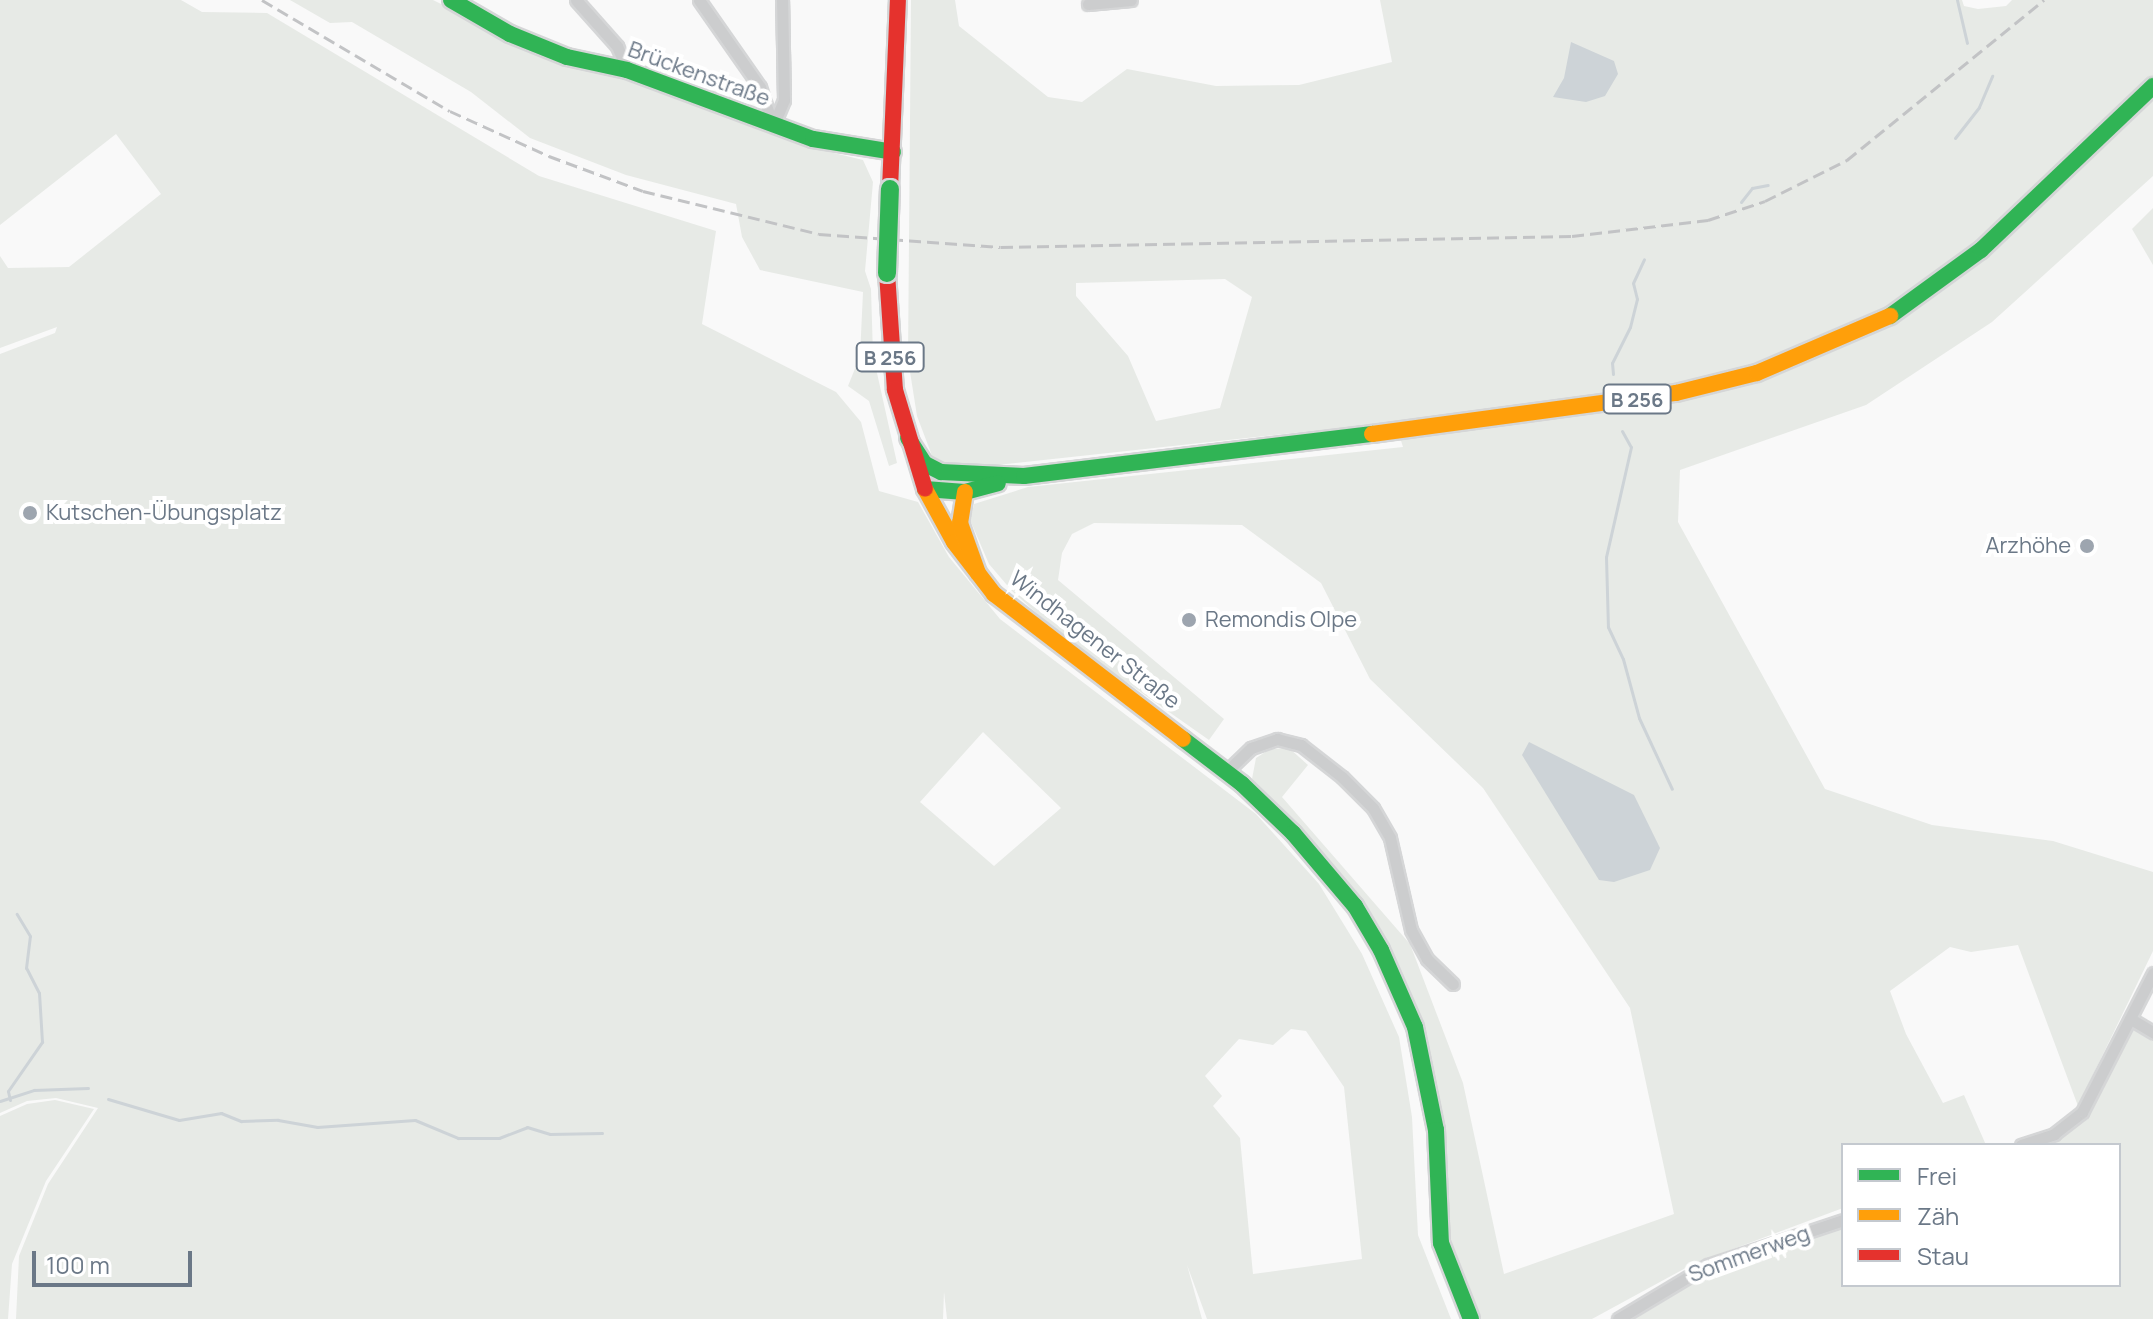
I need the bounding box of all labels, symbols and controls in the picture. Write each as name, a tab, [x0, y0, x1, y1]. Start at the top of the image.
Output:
street label: Brückenstraße	[624, 36, 774, 112]
road number: B 256	[854, 341, 926, 373]
road number: B 256	[1601, 383, 1673, 415]
place label: Kutschen-Übungsplatz	[46, 500, 282, 526]
marker: Kutschen-Übungsplatz	[21, 504, 39, 522]
place label: Arzhöhe	[1985, 533, 2071, 559]
marker: Arzhöhe	[2078, 537, 2096, 555]
street label: Windhagener Straße	[1005, 565, 1185, 715]
place label: Remondis Olpe	[1205, 607, 1357, 633]
marker: Remondis Olpe	[1180, 611, 1198, 629]
legend	[1841, 1143, 2121, 1287]
text: Frei	[1917, 1159, 1957, 1192]
text: Zäh	[1917, 1199, 1959, 1232]
street label: Sommerweg	[1685, 1220, 1813, 1288]
scale bar	[36, 1235, 196, 1285]
text: Stau	[1917, 1239, 1969, 1272]
text: 100 m	[46, 1248, 110, 1281]

